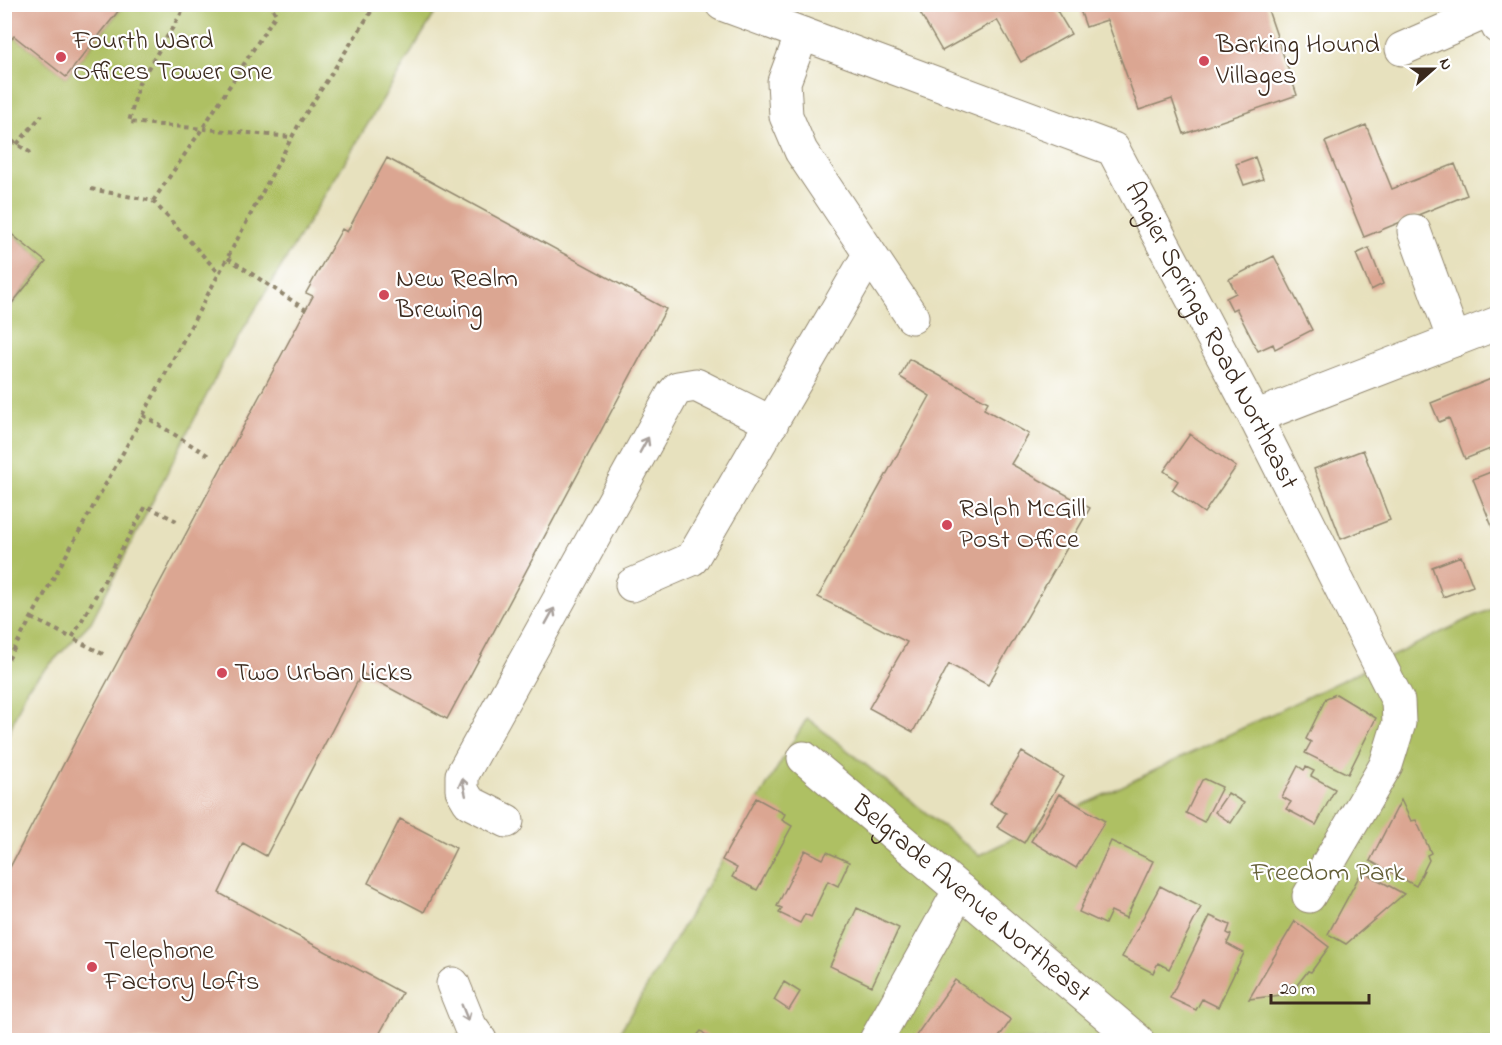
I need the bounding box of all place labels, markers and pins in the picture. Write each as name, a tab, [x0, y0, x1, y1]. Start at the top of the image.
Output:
place label: Fourth Ward Offices Tower One	[72, 22, 273, 92]
place label: Barking Hound Villages	[1215, 26, 1380, 96]
marker: Fourth Ward Offices Tower One	[54, 50, 68, 64]
marker: Barking Hound Villages	[1197, 54, 1211, 68]
place label: New Realm Brewing	[395, 260, 518, 330]
marker: New Realm Brewing	[377, 288, 391, 302]
place label: Ralph McGill Post Office	[959, 490, 1086, 560]
marker: Ralph McGill Post Office	[940, 518, 954, 532]
place label: Two Urban Licks	[234, 654, 413, 693]
marker: Two Urban Licks	[215, 666, 229, 680]
place label: Telephone Factory Lofts	[103, 932, 260, 1002]
marker: Telephone Factory Lofts	[85, 960, 99, 974]

